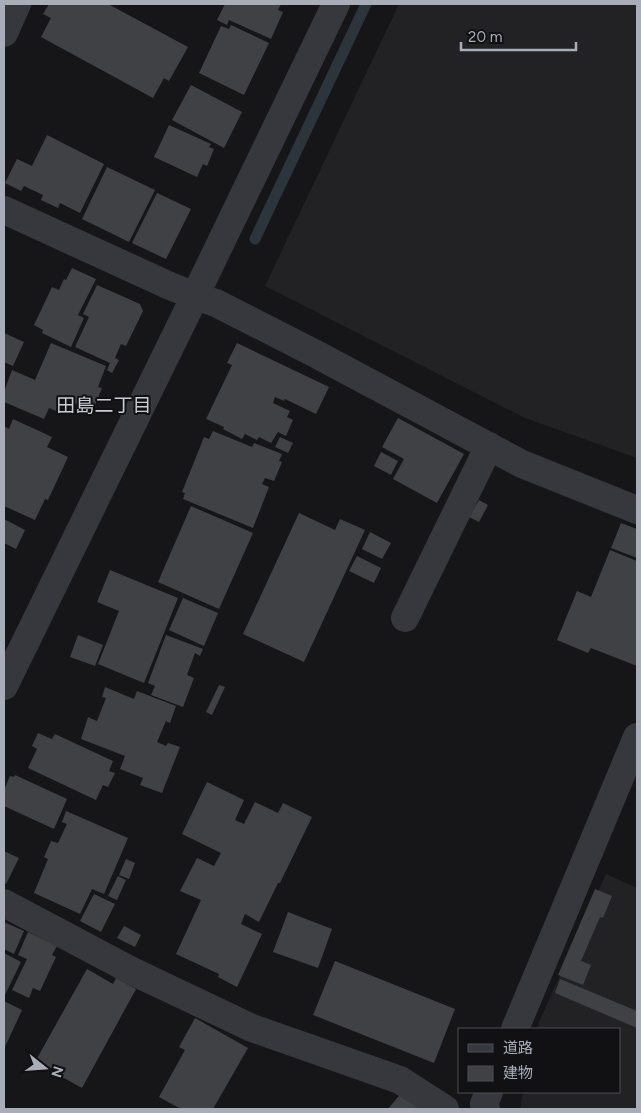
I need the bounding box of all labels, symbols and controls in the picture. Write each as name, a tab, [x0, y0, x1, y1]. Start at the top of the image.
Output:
scale bar	[461, 20, 576, 52]
text: 20 m	[468, 28, 502, 46]
district label: 田島二丁目	[56, 394, 152, 417]
legend	[458, 1028, 621, 1093]
text: 道路	[503, 1039, 533, 1057]
north arrow	[20, 1043, 70, 1093]
text: N	[47, 1064, 67, 1079]
text: 建物	[503, 1064, 533, 1082]

